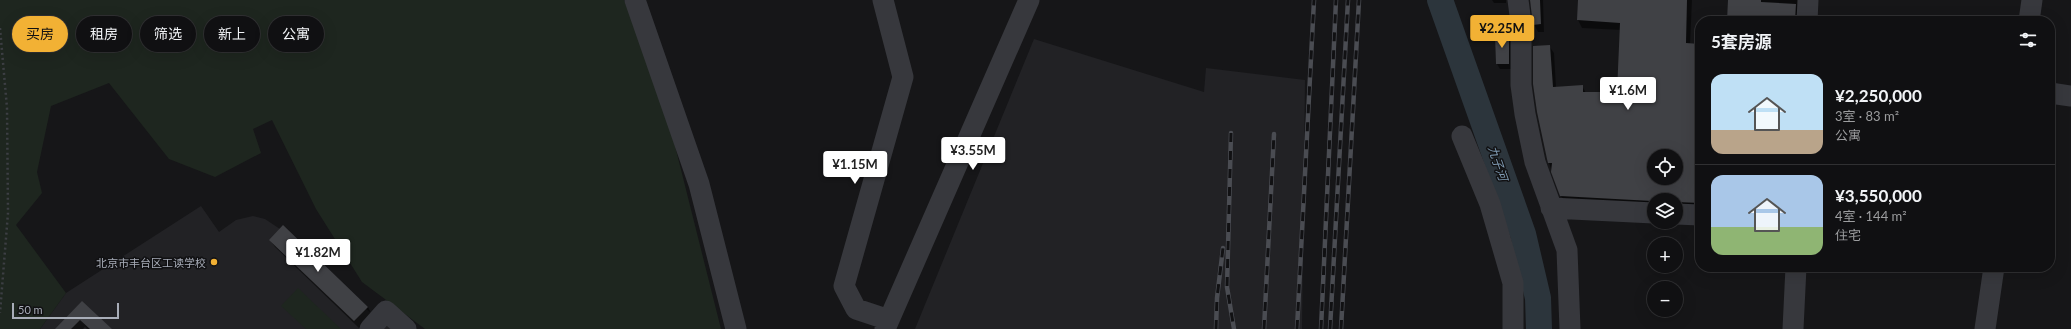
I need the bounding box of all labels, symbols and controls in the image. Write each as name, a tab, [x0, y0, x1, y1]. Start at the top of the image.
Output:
pin: ¥2.25M	[1469, 15, 1535, 49]
chip: 买房	[12, 16, 68, 52]
chip: 租房	[76, 16, 132, 52]
chip: 筛选	[140, 16, 196, 52]
chip: 新上	[204, 16, 260, 52]
chip: 公寓	[268, 16, 324, 52]
text: ¥2.25M	[1479, 20, 1525, 36]
icon: filters	[2017, 29, 2039, 51]
text: 5套房源	[1711, 31, 1772, 52]
pin: ¥1.6M	[1600, 77, 1656, 111]
text: ¥1.6M	[1609, 82, 1647, 98]
text: ¥2,250,000	[1835, 85, 1922, 106]
icon: home	[1743, 90, 1791, 138]
text: 3室 · 83 m²	[1835, 108, 1899, 124]
text: 公寓	[1835, 127, 1861, 143]
pin: ¥3.55M	[940, 137, 1006, 171]
text: ¥3.55M	[950, 142, 996, 158]
water label: 九子河	[1485, 144, 1512, 184]
map controls	[1647, 149, 1683, 317]
button: locate	[1647, 149, 1683, 185]
pin: ¥1.15M	[822, 151, 888, 185]
text: ¥1.15M	[832, 156, 878, 172]
text: ¥3,550,000	[1835, 185, 1922, 206]
icon: home	[1743, 191, 1791, 239]
button: layers	[1647, 193, 1683, 229]
text: 4室 · 144 m²	[1835, 208, 1907, 224]
text: 住宅	[1835, 227, 1861, 243]
button: +	[1647, 237, 1683, 273]
pin: ¥1.82M	[285, 239, 351, 273]
text: ¥1.82M	[295, 244, 341, 260]
place label: 北京市丰台区工读学校	[96, 256, 206, 269]
marker: 北京市丰台区工读学校	[209, 257, 219, 267]
button: −	[1647, 281, 1683, 317]
scale bar	[12, 301, 119, 320]
text: 50 m	[18, 303, 43, 316]

